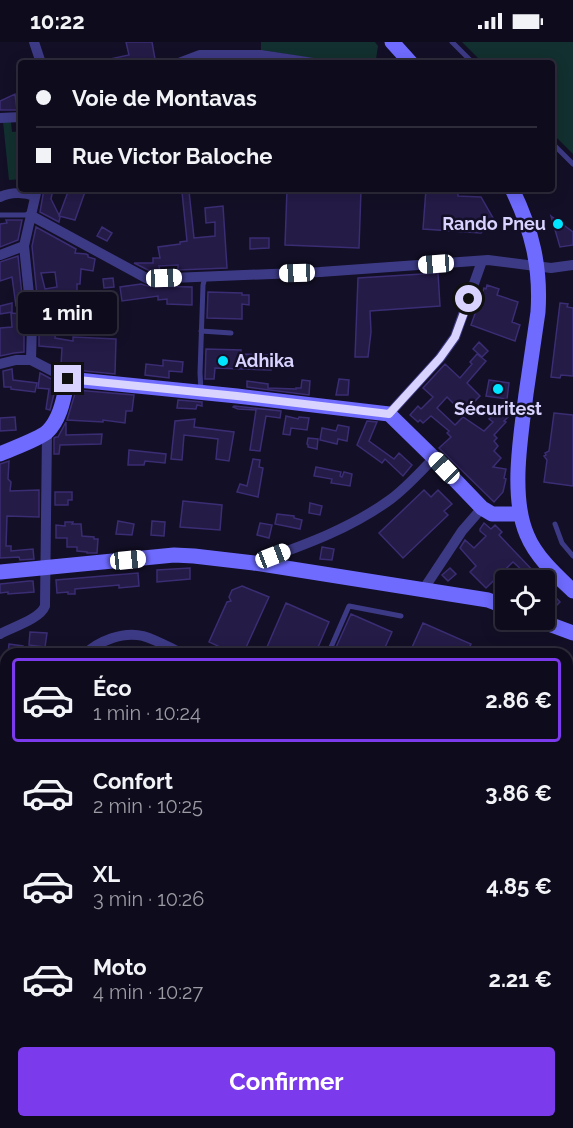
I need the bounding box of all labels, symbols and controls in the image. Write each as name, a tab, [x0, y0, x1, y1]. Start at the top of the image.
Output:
text: 10:22	[30, 8, 85, 34]
text: Voie de Montavas	[72, 85, 257, 111]
text: Rue Victor Baloche	[72, 143, 272, 169]
place label: Rando Pneu	[442, 213, 546, 234]
marker: Rando Pneu	[551, 217, 565, 231]
car	[417, 254, 455, 274]
car	[279, 263, 315, 283]
car	[146, 268, 182, 288]
route start	[455, 285, 482, 312]
callout: 1 min	[19, 292, 118, 334]
text: 1 min	[42, 301, 93, 325]
place label: Adhika	[235, 350, 294, 371]
marker: Adhika	[216, 354, 230, 368]
route end	[54, 365, 81, 392]
marker: Sécuritest	[491, 382, 505, 396]
place label: Sécuritest	[454, 398, 542, 419]
car	[425, 449, 463, 487]
car	[253, 541, 293, 571]
car	[109, 549, 147, 571]
map controls	[495, 570, 555, 630]
button: locate	[495, 570, 555, 630]
icon: car	[21, 673, 75, 727]
text: Éco	[93, 675, 132, 701]
text: 2.86 €	[485, 687, 552, 713]
text: 1 min · 10:24	[93, 701, 201, 725]
icon: car	[21, 766, 75, 820]
text: Confort	[93, 768, 173, 794]
text: 3.86 €	[485, 780, 552, 806]
text: 2 min · 10:25	[93, 794, 203, 818]
icon: car	[21, 859, 75, 913]
text: XL	[93, 861, 120, 887]
text: 4.85 €	[486, 873, 552, 899]
text: 3 min · 10:26	[93, 887, 204, 911]
icon: car	[21, 952, 75, 1006]
text: Moto	[93, 954, 147, 980]
text: 2.21 €	[489, 966, 552, 992]
text: 4 min · 10:27	[93, 980, 203, 1004]
button: Confirmer	[18, 1047, 555, 1116]

